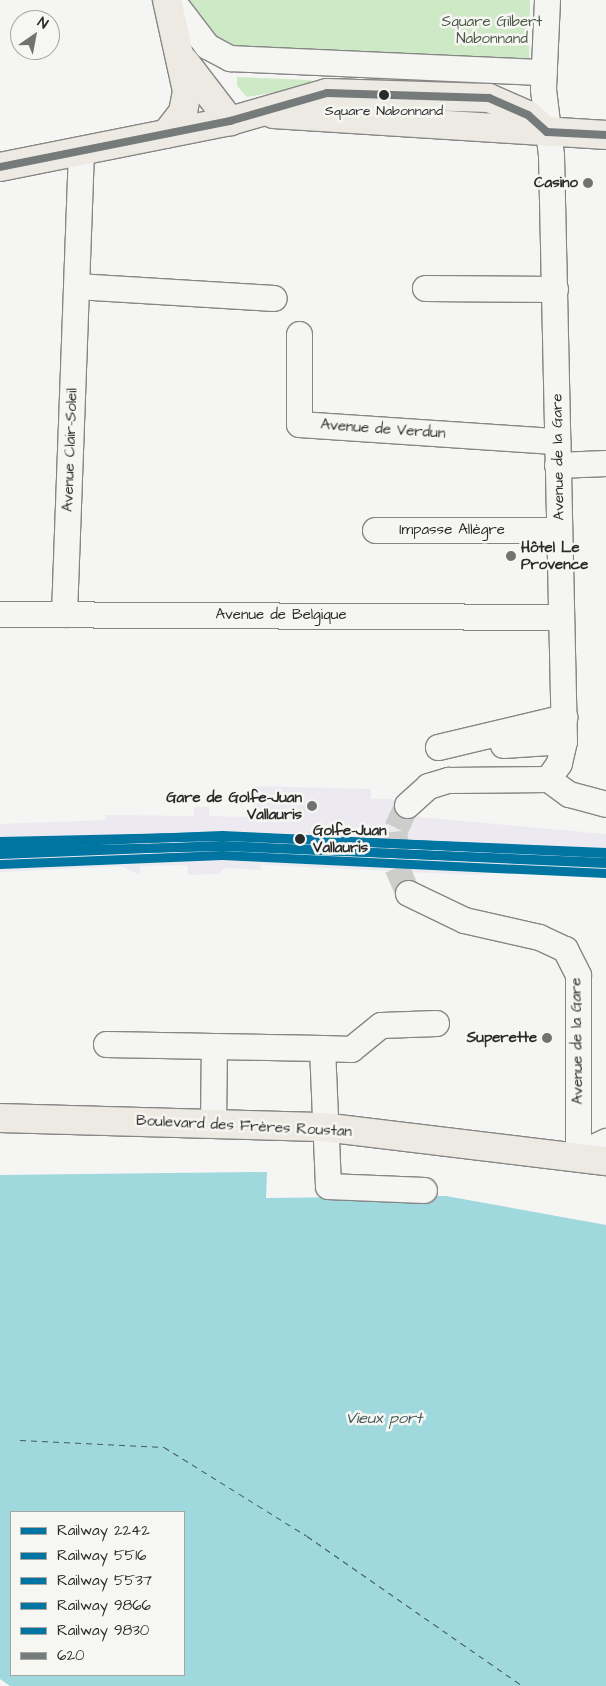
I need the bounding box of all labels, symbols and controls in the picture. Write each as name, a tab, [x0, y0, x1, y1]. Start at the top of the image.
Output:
north arrow	[10, 10, 60, 60]
text: N	[33, 12, 52, 34]
park label: Square Gilbert Nabonnand	[442, 12, 542, 47]
marker: Square Nabonnand	[379, 90, 389, 100]
place label: Square Nabonnand	[325, 103, 443, 119]
place label: Casino	[534, 174, 578, 192]
marker: Casino	[582, 177, 594, 189]
street label: Avenue Clair-Soleil	[59, 388, 81, 512]
street label: Avenue de la Gare	[548, 393, 568, 521]
street label: Avenue de Verdun	[320, 416, 446, 442]
street label: Impasse Allègre	[399, 521, 505, 539]
place label: Hôtel Le Provence	[521, 538, 588, 573]
marker: Hôtel Le Provence	[505, 550, 517, 562]
street label: Avenue de Belgique	[215, 606, 347, 624]
place label: Gare de Golfe-Juan Vallauris	[166, 788, 302, 823]
marker: Gare de Golfe-Juan Vallauris	[306, 800, 318, 812]
place label: Golfe-Juan Vallauris	[313, 821, 387, 856]
marker: Golfe-Juan Vallauris	[291, 830, 309, 848]
street label: Avenue de la Gare	[567, 977, 587, 1105]
place label: Superette	[467, 1029, 537, 1047]
marker: Superette	[541, 1032, 553, 1044]
street label: Boulevard des Frères Roustan	[136, 1111, 352, 1141]
water label: Vieux port	[346, 1408, 422, 1428]
legend	[10, 1511, 185, 1676]
text: Railway 2242	[57, 1520, 150, 1541]
text: Railway 5516	[57, 1545, 147, 1566]
text: Railway 5537	[57, 1570, 152, 1591]
text: Railway 9866	[57, 1595, 151, 1616]
text: Railway 9830	[57, 1620, 149, 1641]
text: 620	[57, 1645, 84, 1666]

